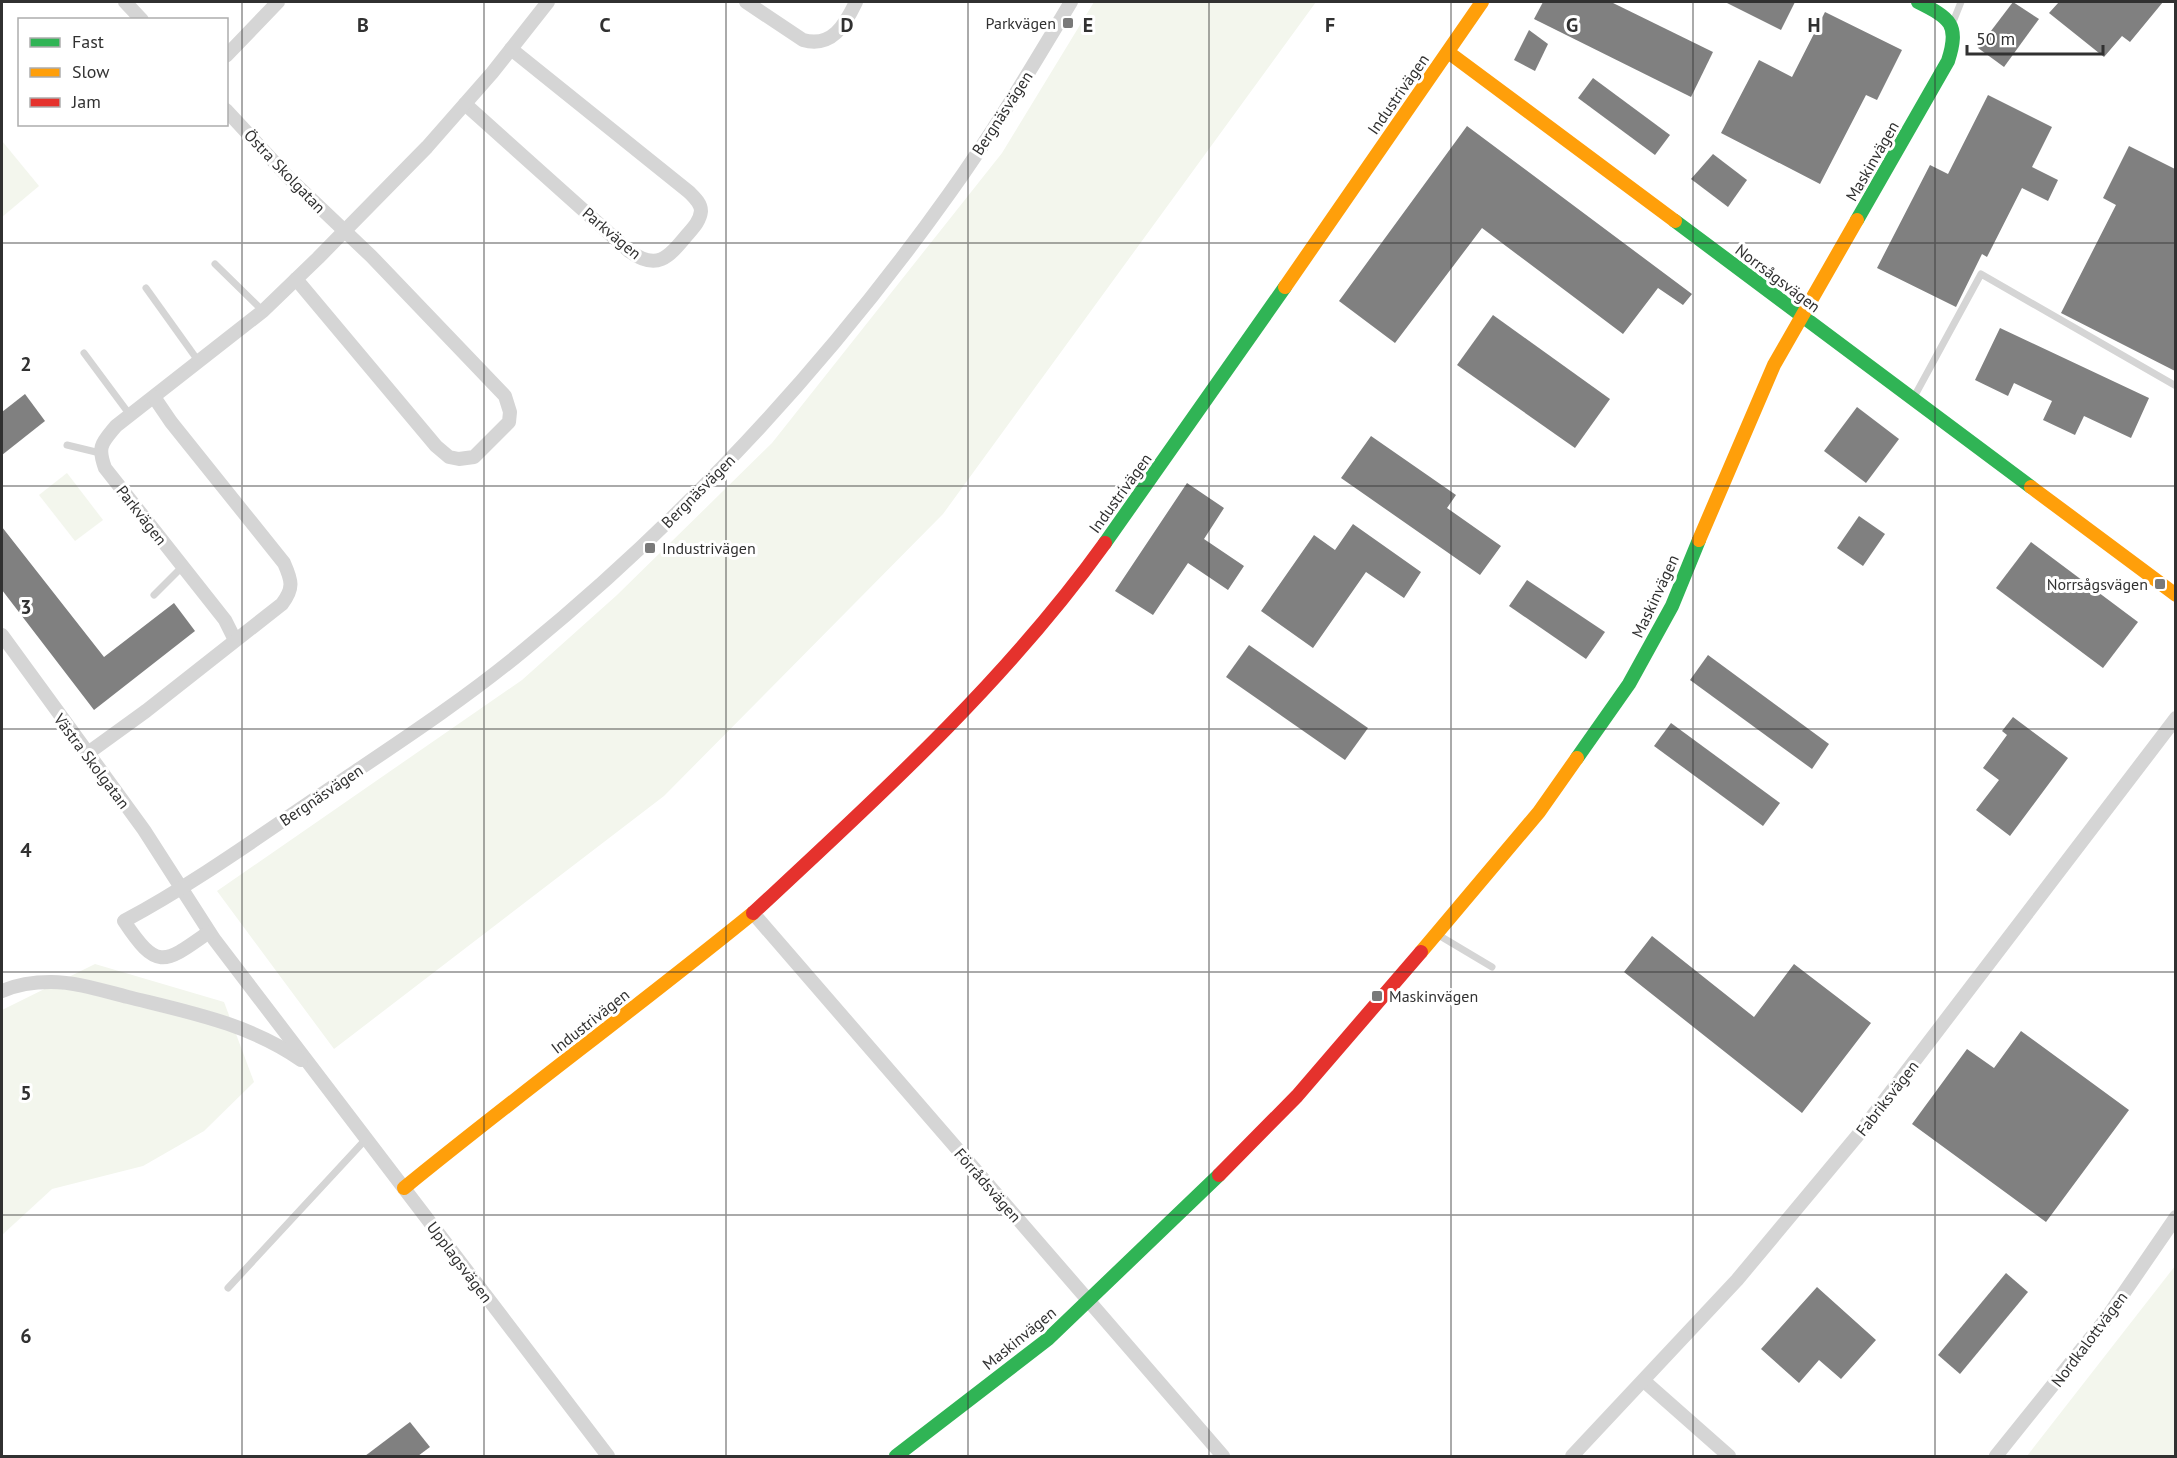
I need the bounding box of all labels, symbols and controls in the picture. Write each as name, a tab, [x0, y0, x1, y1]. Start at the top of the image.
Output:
text: B	[357, 12, 369, 38]
text: C	[599, 12, 611, 38]
text: D	[841, 12, 854, 38]
text: E	[1083, 12, 1093, 38]
text: F	[1325, 12, 1335, 38]
text: G	[1566, 12, 1578, 38]
text: H	[1807, 12, 1821, 38]
place label: Parkvägen	[986, 13, 1056, 33]
marker: Parkvägen	[1061, 16, 1075, 30]
legend	[18, 18, 228, 126]
scale bar	[1967, 18, 2104, 56]
text: 50 m	[1976, 27, 2015, 50]
text: Fast	[72, 30, 104, 53]
street label: Industrivägen	[1363, 50, 1433, 138]
text: Slow	[72, 60, 110, 83]
street label: Bergnäsvägen	[967, 67, 1037, 159]
text: Jam	[71, 90, 101, 113]
street label: Maskinvägen	[1841, 117, 1903, 205]
street label: Östra Skolgatan	[240, 125, 330, 217]
street label: Parkvägen	[579, 203, 645, 263]
street label: Norrsågsvägen	[1732, 240, 1824, 316]
text: 2	[20, 351, 32, 377]
street label: Industrivägen	[1084, 449, 1156, 537]
street label: Bergnäsvägen	[657, 450, 739, 532]
street label: Parkvägen	[112, 481, 172, 549]
place label: Industrivägen	[662, 538, 756, 558]
marker: Industrivägen	[643, 541, 657, 555]
street label: Maskinvägen	[1627, 551, 1683, 641]
place label: Norrsågsvägen	[2047, 574, 2148, 594]
marker: Norrsågsvägen	[2153, 577, 2167, 591]
text: 3	[20, 594, 32, 620]
street label: Västra Skolgatan	[49, 709, 134, 813]
street label: Bergnäsvägen	[276, 760, 366, 830]
text: 4	[20, 837, 32, 863]
street label: Industrivägen	[547, 984, 633, 1058]
place label: Maskinvägen	[1389, 986, 1478, 1006]
marker: Maskinvägen	[1370, 989, 1384, 1003]
street label: Fabriksvägen	[1851, 1056, 1923, 1140]
text: 5	[20, 1080, 32, 1106]
street label: Förrådsvägen	[950, 1144, 1026, 1226]
street label: Upplagsvägen	[423, 1217, 497, 1307]
street label: Nordkalottvägen	[2047, 1287, 2131, 1391]
street label: Maskinvägen	[978, 1302, 1060, 1374]
text: 6	[20, 1323, 32, 1349]

